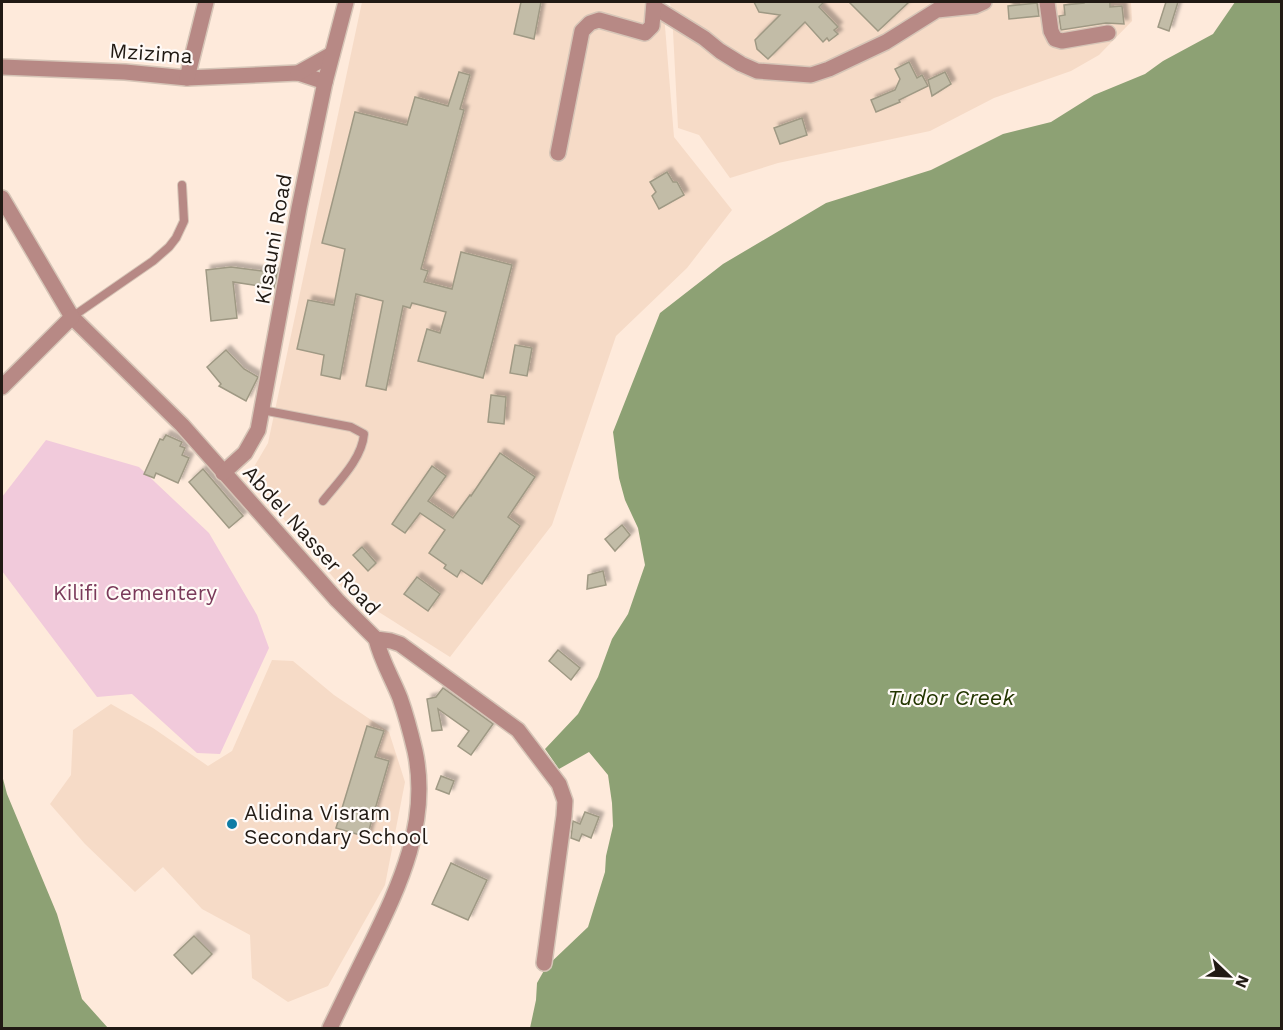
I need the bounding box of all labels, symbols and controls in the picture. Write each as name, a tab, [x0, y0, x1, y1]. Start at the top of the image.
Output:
street label: Mzizima	[109, 38, 194, 68]
street label: Kisauni Road	[249, 172, 297, 306]
street label: Abdel Nasser Road	[238, 460, 386, 620]
park label: Kilifi Cementery	[53, 580, 217, 605]
water label: Tudor Creek	[888, 685, 1015, 710]
place label: Alidina Visram Secondary School	[244, 800, 428, 849]
marker: Alidina Visram Secondary School	[225, 817, 239, 831]
north arrow	[1199, 946, 1259, 1006]
text: N	[1231, 972, 1253, 991]

